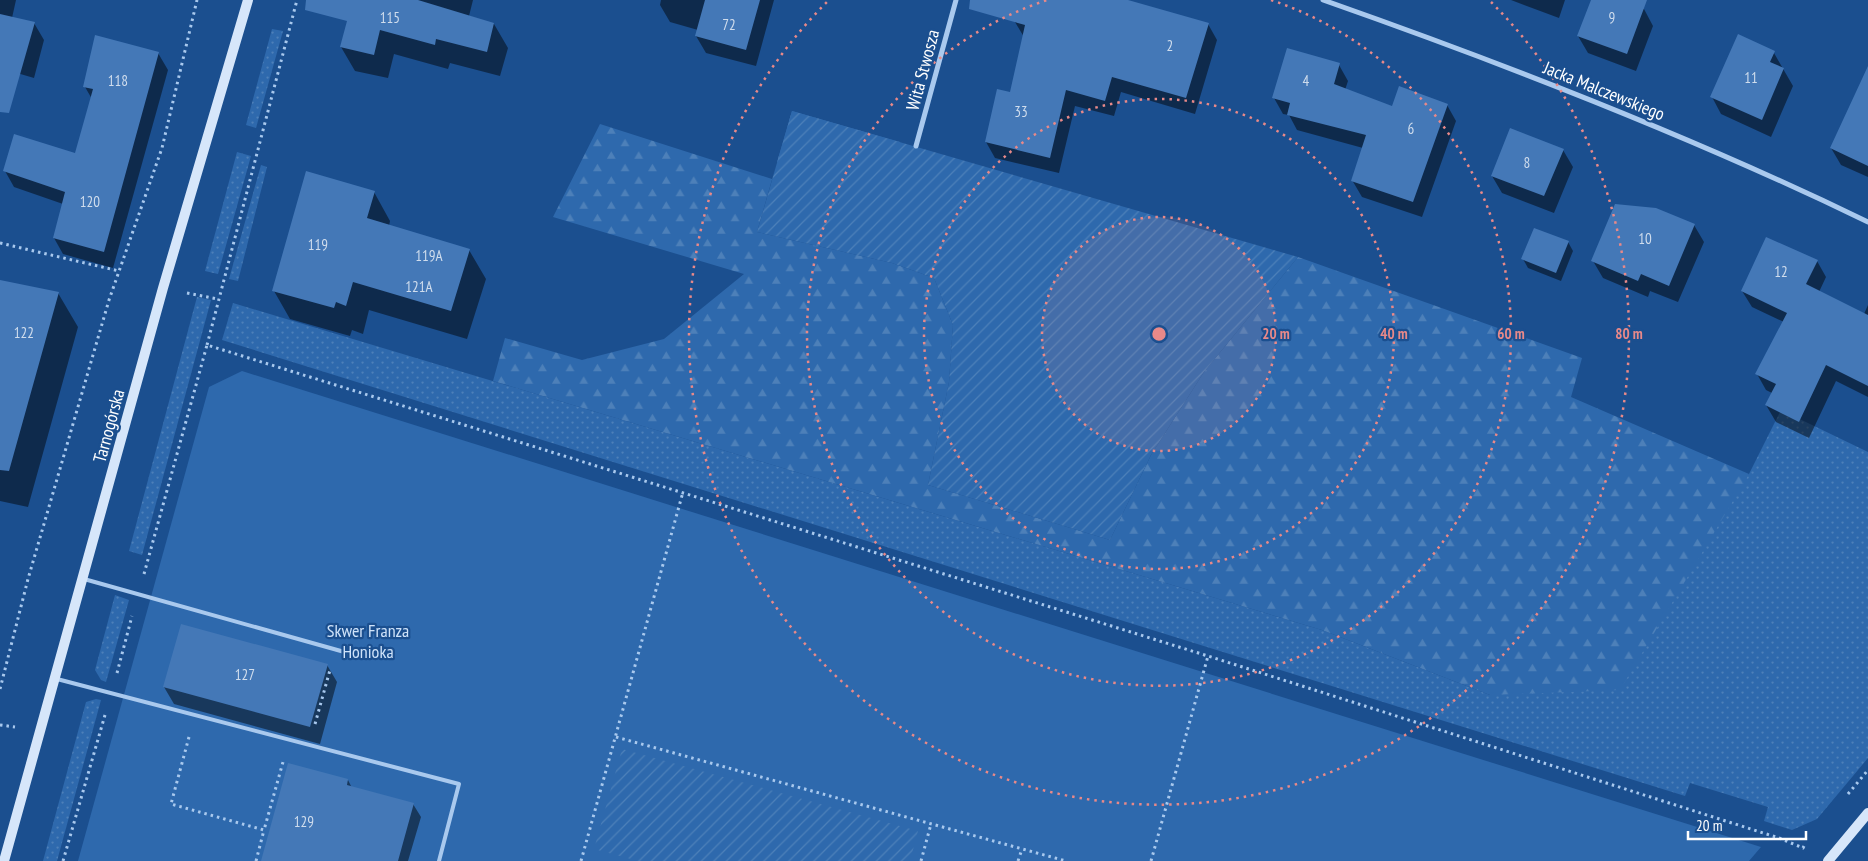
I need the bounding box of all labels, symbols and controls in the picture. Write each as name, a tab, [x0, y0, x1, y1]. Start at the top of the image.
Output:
house number: 115	[380, 8, 400, 27]
house number: 9	[1609, 8, 1615, 27]
house number: 72	[722, 15, 736, 34]
street label: Wita Stwosza	[901, 27, 944, 113]
house number: 2	[1167, 36, 1173, 55]
street label: Jacka Malczewskiego	[1539, 55, 1668, 125]
house number: 11	[1744, 68, 1758, 87]
house number: 118	[108, 71, 128, 90]
house number: 4	[1303, 71, 1310, 90]
house number: 33	[1014, 102, 1028, 121]
house number: 6	[1408, 119, 1415, 138]
house number: 8	[1524, 153, 1530, 172]
house number: 120	[80, 192, 100, 211]
house number: 10	[1638, 229, 1652, 248]
house number: 119	[308, 235, 328, 254]
house number: 119A	[415, 246, 444, 265]
house number: 12	[1774, 262, 1788, 281]
house number: 121A	[405, 277, 434, 296]
house number: 122	[14, 323, 34, 342]
text: 20 m	[1262, 324, 1290, 343]
text: 40 m	[1380, 324, 1408, 343]
text: 60 m	[1497, 324, 1525, 343]
text: 80 m	[1615, 324, 1643, 343]
centre of rings	[1150, 325, 1168, 343]
street label: Tarnogórska	[88, 387, 129, 465]
park label: Skwer Franza Honioka	[327, 619, 409, 663]
house number: 127	[235, 665, 255, 684]
scale bar	[1688, 808, 1806, 840]
house number: 129	[294, 812, 314, 831]
text: 20 m	[1696, 816, 1722, 835]

